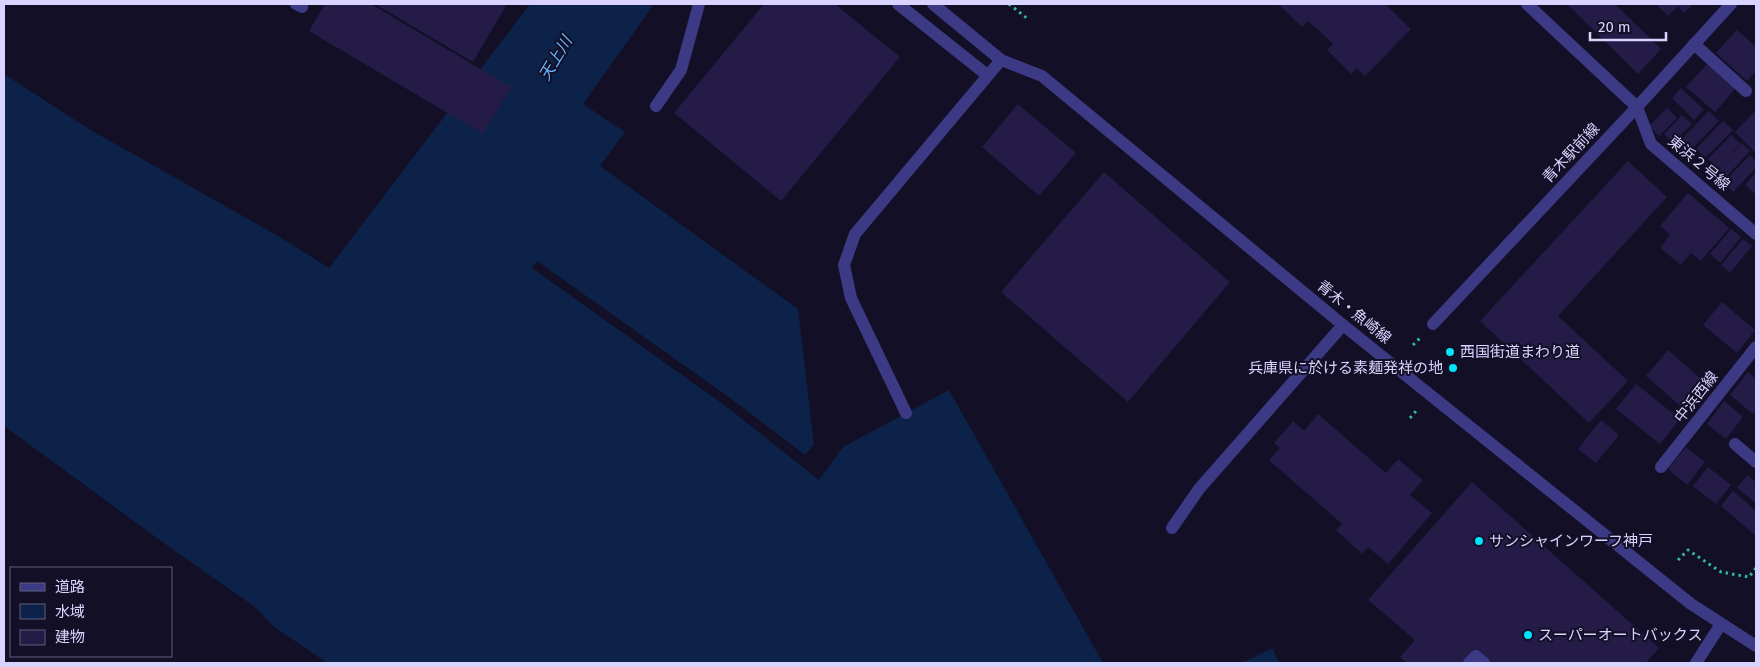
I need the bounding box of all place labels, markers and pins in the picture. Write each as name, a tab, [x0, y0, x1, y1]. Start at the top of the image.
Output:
place label: 西国街道まわり道	[1460, 343, 1580, 361]
marker: 西国街道まわり道	[1444, 346, 1456, 358]
place label: 兵庫県に於ける素麺発祥の地	[1248, 359, 1443, 377]
marker: 兵庫県に於ける素麺発祥の地	[1447, 362, 1459, 374]
place label: サンシャインワーフ神戸	[1489, 532, 1653, 550]
marker: サンシャインワーフ神戸	[1473, 535, 1485, 547]
place label: スーパーオートバックス	[1538, 626, 1702, 644]
marker: スーパーオートバックス	[1522, 629, 1534, 641]

